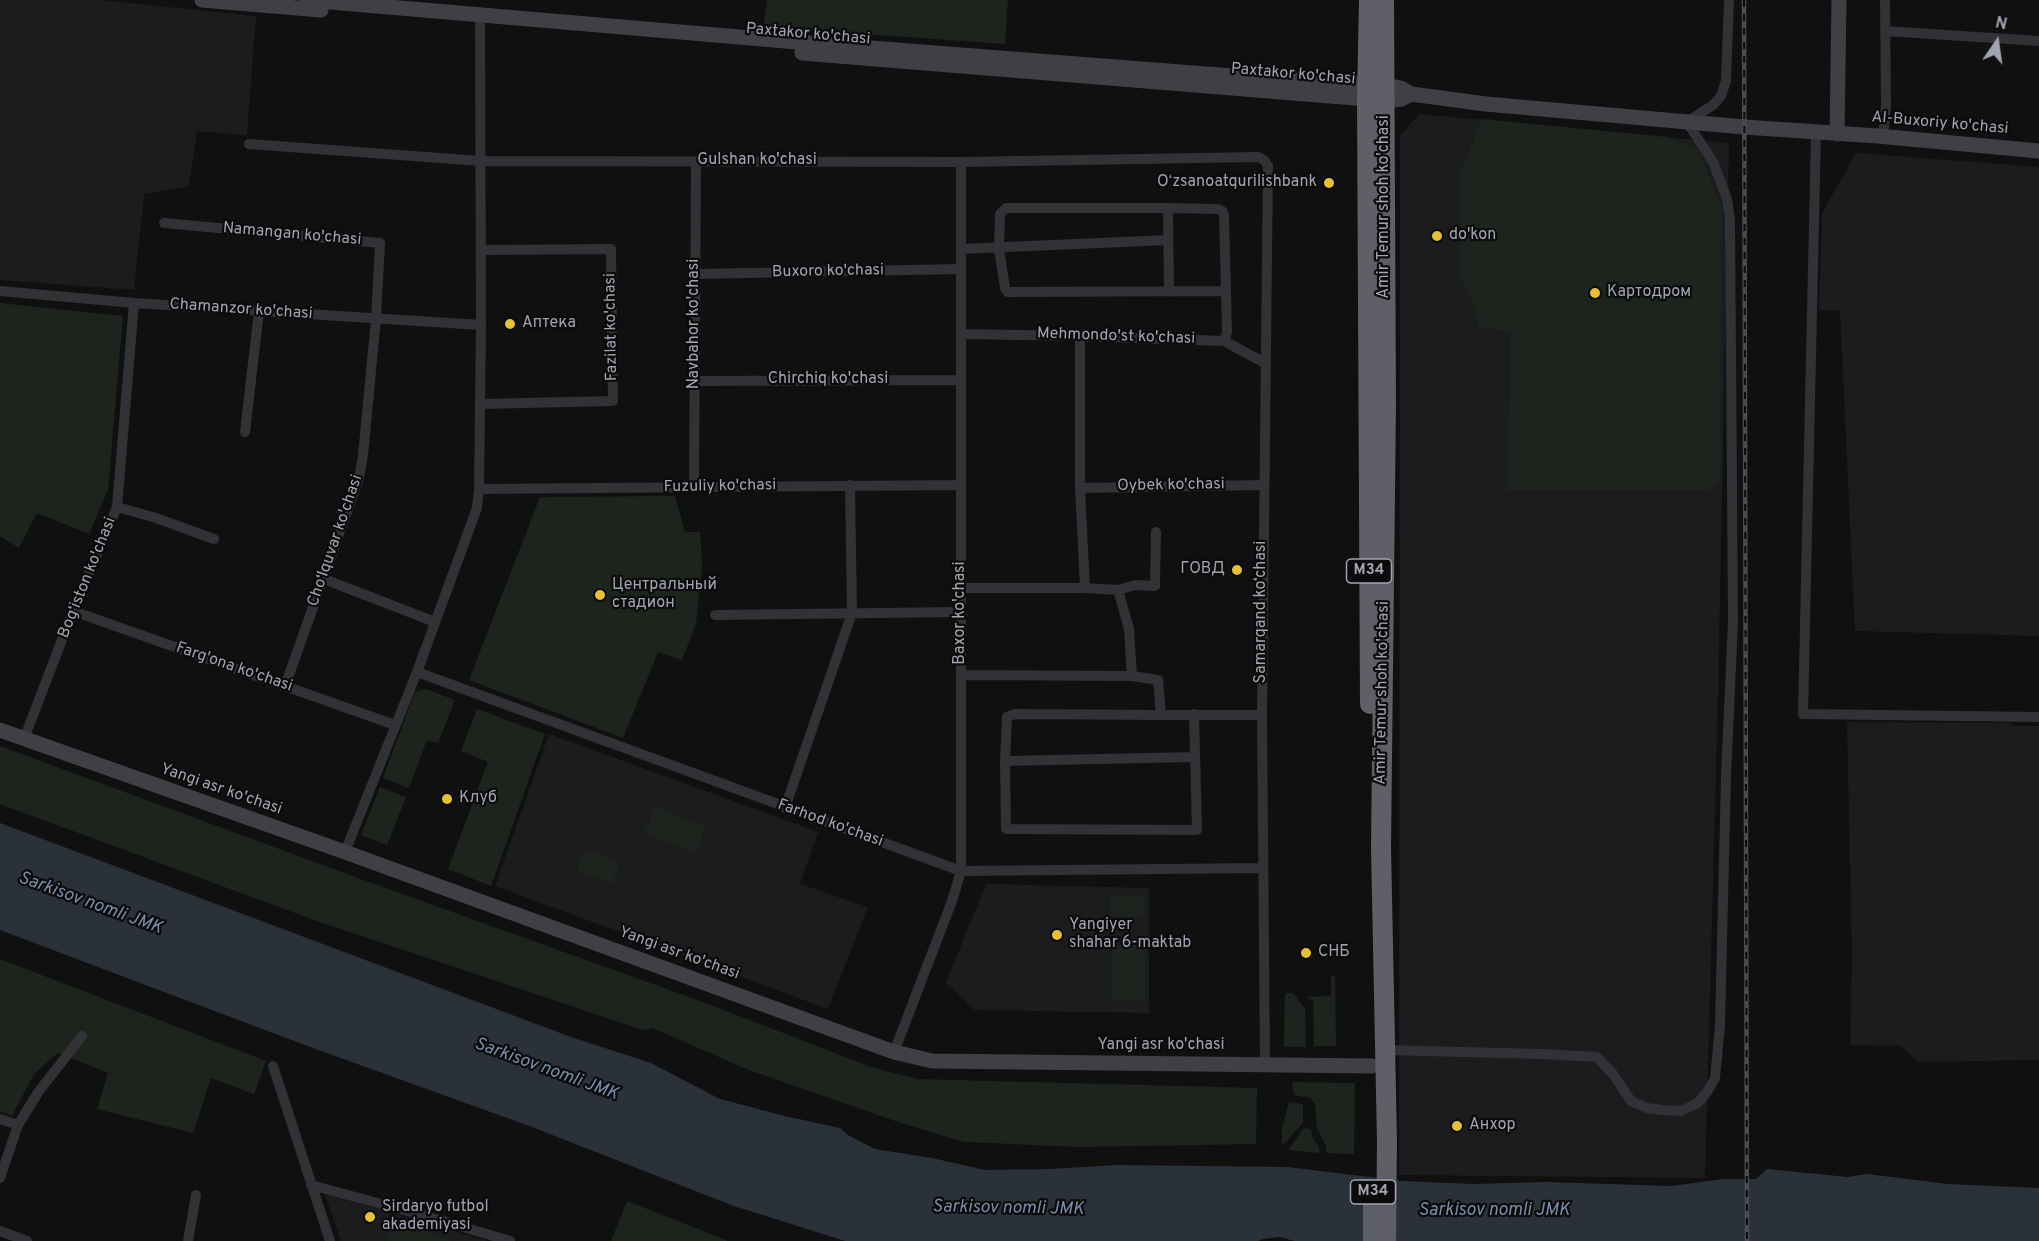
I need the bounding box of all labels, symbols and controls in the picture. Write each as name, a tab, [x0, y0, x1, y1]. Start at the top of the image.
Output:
north arrow	[1967, 12, 2027, 72]
text: N	[1993, 13, 2009, 35]
street label: Paxtakor ko'chasi	[745, 20, 871, 50]
street label: Paxtakor ko'chasi	[1230, 60, 1356, 90]
street label: Al-Buxoriy ko'chasi	[1871, 108, 2009, 140]
street label: Amir Temur shoh ko'chasi	[1375, 115, 1395, 299]
street label: Gulshan ko'chasi	[697, 151, 817, 171]
place label: Oʻzsanoatqurilishbank	[1157, 173, 1317, 193]
marker: Oʻzsanoatqurilishbank	[1322, 176, 1336, 190]
street label: Namangan ko'chasi	[222, 219, 362, 251]
place label: do'kon	[1449, 226, 1496, 246]
marker: do'kon	[1430, 229, 1444, 243]
street label: Navbahor ko'chasi	[685, 259, 705, 389]
street label: Buxoro ko'chasi	[772, 261, 884, 283]
street label: Fazilat ko'chasi	[601, 273, 623, 381]
place label: Картодром	[1607, 283, 1691, 303]
marker: Картодром	[1588, 286, 1602, 300]
street label: Chamanzor ko'chasi	[169, 295, 313, 325]
place label: Аптека	[522, 314, 576, 334]
marker: Аптека	[503, 317, 517, 331]
street label: Mehmondo'st ko'chasi	[1036, 325, 1196, 349]
street label: Chirchiq ko'chasi	[768, 370, 888, 390]
street label: Cho‘lquvar ko'chasi	[304, 473, 368, 609]
street label: Oybek ko'chasi	[1117, 475, 1225, 497]
street label: Fuzuliy ko'chasi	[664, 476, 776, 498]
street label: Bog‘iston ko'chasi	[55, 515, 121, 641]
street label: Samarqand ko‘chasi	[1252, 541, 1272, 683]
road number: M34	[1346, 559, 1392, 583]
place label: ГОВД	[1180, 560, 1225, 580]
street label: Baxor ko'chasi	[951, 561, 971, 665]
marker: ГОВД	[1230, 563, 1244, 577]
place label: Центральный стадион	[612, 576, 717, 614]
marker: Центральный стадион	[593, 588, 607, 602]
street label: Amir Temur shoh ko'chasi	[1372, 601, 1394, 785]
street label: Farg'ona ko'chasi	[173, 639, 295, 697]
street label: Yangi asr ko'chasi	[158, 760, 284, 820]
place label: Клуб	[459, 789, 497, 809]
marker: Клуб	[440, 792, 454, 806]
street label: Farhod ko'chasi	[775, 796, 885, 852]
water label: Sarkisov nomli JMK	[15, 868, 165, 940]
place label: Yangiyer shahar 6-maktab	[1069, 916, 1191, 954]
street label: Yangi asr ko'chasi	[616, 923, 742, 985]
marker: Yangiyer shahar 6-maktab	[1050, 928, 1064, 942]
place label: СНБ	[1318, 943, 1350, 963]
marker: СНБ	[1299, 946, 1313, 960]
water label: Sarkisov nomli JMK	[471, 1034, 621, 1106]
street label: Yangi asr ko'chasi	[1097, 1036, 1225, 1056]
place label: Анхор	[1469, 1116, 1515, 1136]
marker: Анхор	[1450, 1119, 1464, 1133]
road number: M34	[1350, 1180, 1396, 1204]
water label: Sarkisov nomli JMK	[932, 1197, 1084, 1221]
place label: Sirdaryo futbol akademiyasi	[382, 1198, 489, 1236]
water label: Sarkisov nomli JMK	[1418, 1200, 1570, 1222]
marker: Sirdaryo futbol akademiyasi	[363, 1210, 377, 1224]

